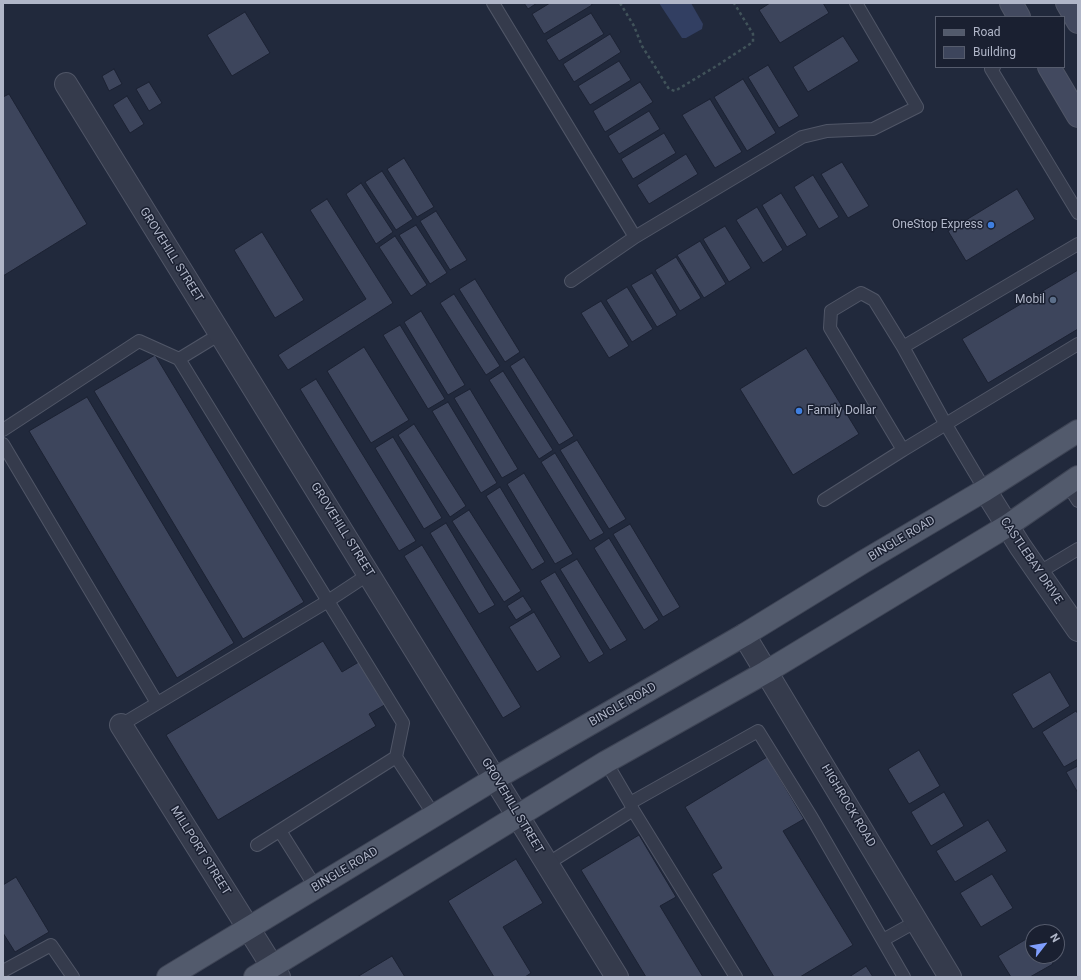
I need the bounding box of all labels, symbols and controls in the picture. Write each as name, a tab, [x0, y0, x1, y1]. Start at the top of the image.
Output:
legend	[935, 16, 1065, 68]
text: Road	[973, 25, 1001, 39]
text: Building	[973, 45, 1016, 59]
street label: GROVEHILL STREET	[136, 205, 206, 305]
place label: OneStop Express	[892, 218, 983, 232]
marker: OneStop Express	[986, 220, 996, 230]
place label: Mobil	[1015, 293, 1045, 307]
marker: Mobil	[1048, 295, 1058, 305]
place label: Family Dollar	[807, 404, 876, 418]
marker: Family Dollar	[794, 406, 804, 416]
street label: GROVEHILL STREET	[307, 480, 377, 580]
street label: BINGLE ROAD	[866, 514, 938, 564]
street label: CASTLEBAY DRIVE	[997, 515, 1065, 607]
street label: BINGLE ROAD	[587, 680, 659, 730]
street label: GROVEHILL STREET	[478, 756, 546, 856]
street label: HIGHROCK ROAD	[818, 762, 878, 850]
street label: MILLPORT STREET	[167, 804, 233, 898]
street label: BINGLE ROAD	[309, 845, 381, 895]
north arrow	[1025, 924, 1065, 964]
text: N	[1047, 931, 1062, 945]

